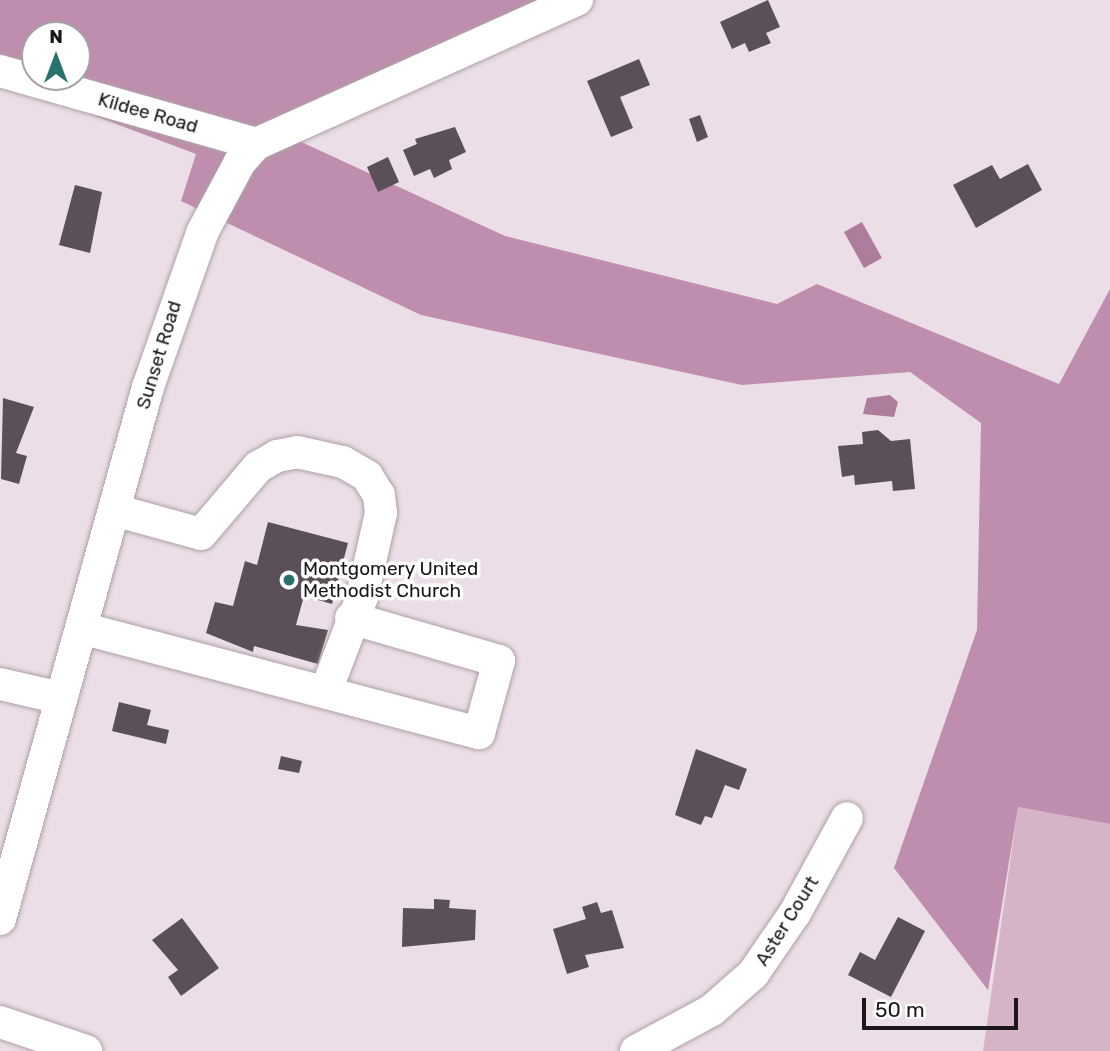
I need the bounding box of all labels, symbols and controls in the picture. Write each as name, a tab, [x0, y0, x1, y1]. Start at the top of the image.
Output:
north arrow	[21, 21, 91, 91]
text: N	[49, 25, 63, 48]
street label: Kildee Road	[95, 88, 201, 138]
street label: Sunset Road	[132, 298, 186, 412]
place label: Montgomery United Methodist Church	[303, 558, 479, 602]
marker: Montgomery United Methodist Church	[281, 572, 297, 588]
street label: Aster Court	[750, 872, 824, 970]
scale bar	[865, 984, 1021, 1028]
text: 50 m	[875, 997, 925, 1022]

